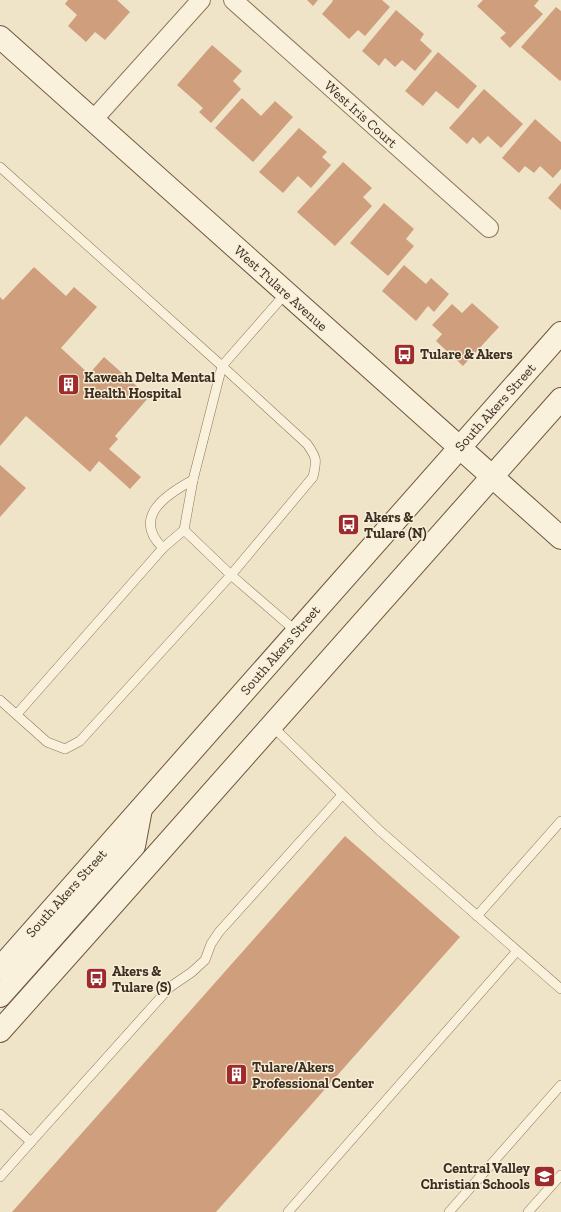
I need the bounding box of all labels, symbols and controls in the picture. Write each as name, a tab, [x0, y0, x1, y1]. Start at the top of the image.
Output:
street label: West Iris Court	[321, 77, 401, 152]
street label: West Tulare Avenue	[230, 242, 331, 335]
bus stop icon: Tulare & Akers	[392, 341, 418, 367]
place label: Tulare & Akers	[420, 346, 513, 363]
street label: South Akers Street	[451, 359, 540, 455]
place label: Kaweah Delta Mental Health Hospital	[84, 369, 215, 402]
building icon: Kaweah Delta Mental Health Hospital	[55, 372, 81, 398]
place label: Akers & Tulare (N)	[364, 509, 427, 542]
bus stop icon: Akers & Tulare (N)	[335, 512, 361, 538]
street label: South Akers Street	[237, 602, 324, 699]
street label: South Akers Street	[22, 845, 111, 941]
place label: Akers & Tulare (S)	[112, 963, 171, 996]
bus stop icon: Akers & Tulare (S)	[83, 966, 109, 992]
place label: Tulare/Akers Professional Center	[252, 1059, 374, 1092]
building icon: Tulare/Akers Professional Center	[223, 1062, 249, 1088]
place label: Central Valley Christian Schools	[421, 1160, 531, 1193]
school or university icon: Central Valley Christian Schools	[532, 1163, 558, 1189]

